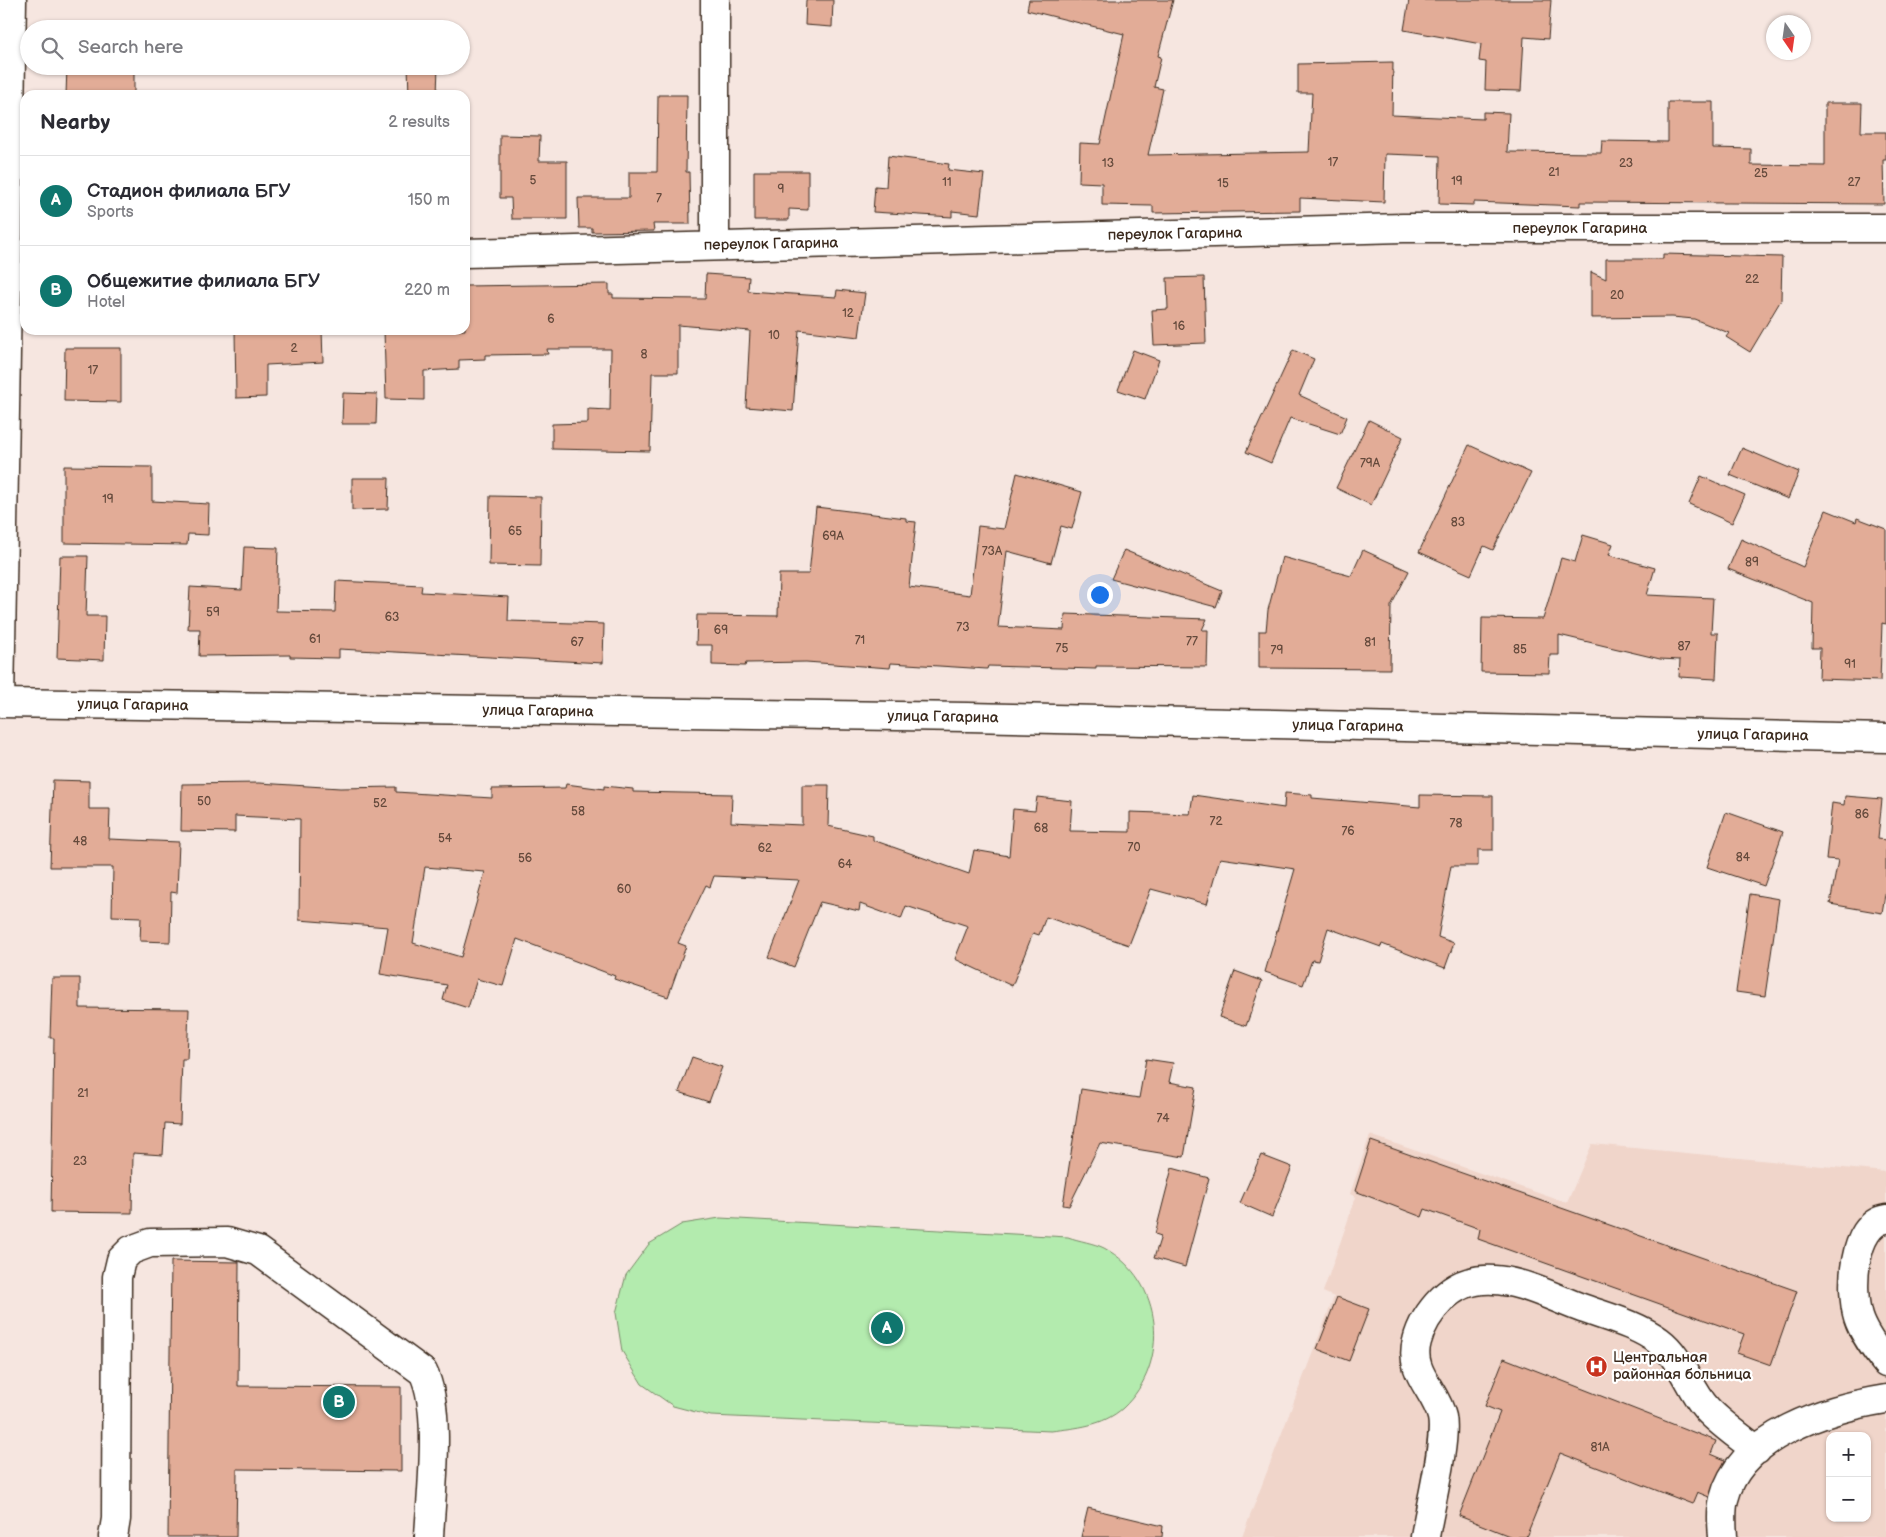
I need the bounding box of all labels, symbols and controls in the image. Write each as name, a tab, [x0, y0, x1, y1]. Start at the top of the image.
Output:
north arrow	[1766, 15, 1811, 60]
search box	[20, 20, 470, 75]
icon: search	[38, 34, 66, 62]
text: Search here	[78, 36, 183, 59]
text: Nearby	[40, 110, 110, 135]
text: 2 results	[388, 113, 450, 132]
house number: 17	[1328, 155, 1338, 170]
house number: 13	[1102, 156, 1114, 171]
house number: 23	[1619, 156, 1633, 171]
house number: 21	[1548, 165, 1560, 180]
house number: 25	[1754, 166, 1768, 181]
house number: 5	[530, 173, 537, 188]
house number: 19	[1451, 174, 1463, 189]
house number: 11	[942, 175, 952, 190]
house number: 27	[1848, 175, 1861, 190]
house number: 15	[1217, 176, 1229, 191]
text: Стадион филиала БГУ	[87, 180, 291, 203]
house number: 9	[778, 182, 785, 197]
text: A	[51, 191, 61, 210]
text: 150 m	[408, 191, 450, 210]
house number: 7	[656, 191, 662, 206]
text: Sports	[87, 203, 134, 222]
street label: переулок Гагарина	[1513, 219, 1648, 238]
street label: переулок Гагарина	[1107, 223, 1243, 245]
street label: переулок Гагарина	[703, 233, 839, 255]
text: Общежитие филиала БГУ	[87, 270, 320, 293]
house number: 22	[1745, 272, 1759, 287]
text: B	[50, 281, 62, 300]
text: 220 m	[404, 281, 450, 300]
house number: 20	[1610, 288, 1624, 303]
text: Hotel	[87, 293, 125, 312]
house number: 12	[842, 306, 854, 321]
house number: 6	[547, 312, 555, 327]
house number: 16	[1173, 319, 1185, 334]
house number: 10	[768, 328, 780, 343]
house number: 2	[290, 341, 298, 356]
house number: 8	[641, 347, 648, 362]
house number: 17	[88, 363, 98, 378]
house number: 79А	[1360, 456, 1381, 471]
house number: 19	[102, 492, 114, 507]
house number: 83	[1451, 515, 1465, 530]
house number: 65	[508, 524, 522, 539]
house number: 69А	[822, 529, 844, 544]
house number: 73А	[982, 544, 1003, 559]
house number: 89	[1745, 555, 1759, 570]
your location	[1087, 582, 1113, 608]
house number: 59	[206, 605, 220, 620]
house number: 63	[385, 610, 399, 625]
house number: 73	[956, 620, 970, 635]
house number: 69	[714, 623, 728, 638]
house number: 61	[309, 632, 321, 647]
house number: 71	[855, 633, 865, 648]
house number: 77	[1186, 634, 1198, 649]
house number: 67	[570, 635, 584, 650]
house number: 81	[1364, 635, 1376, 650]
house number: 87	[1678, 639, 1691, 654]
house number: 75	[1056, 641, 1069, 656]
house number: 85	[1513, 642, 1527, 657]
house number: 79	[1271, 643, 1283, 658]
house number: 91	[1844, 657, 1856, 672]
street label: улица Гагарина	[77, 695, 189, 715]
street label: улица Гагарина	[482, 701, 594, 721]
street label: улица Гагарина	[887, 707, 999, 727]
street label: улица Гагарина	[1292, 716, 1404, 736]
street label: улица Гагарина	[1697, 725, 1809, 745]
house number: 50	[197, 794, 211, 809]
house number: 52	[373, 796, 387, 811]
house number: 58	[571, 804, 585, 819]
house number: 86	[1855, 807, 1869, 822]
house number: 72	[1210, 814, 1222, 829]
house number: 78	[1450, 816, 1462, 831]
house number: 68	[1034, 821, 1048, 836]
house number: 76	[1341, 824, 1355, 839]
house number: 54	[438, 831, 453, 846]
house number: 48	[73, 834, 87, 849]
house number: 70	[1128, 840, 1140, 855]
house number: 62	[758, 841, 772, 856]
house number: 84	[1736, 850, 1751, 865]
house number: 56	[518, 851, 532, 866]
house number: 64	[838, 857, 853, 872]
house number: 60	[617, 882, 631, 897]
house number: 21	[77, 1086, 89, 1101]
house number: 74	[1156, 1111, 1170, 1126]
house number: 23	[73, 1154, 87, 1169]
pin: A	[871, 1309, 903, 1347]
place label: Центральная районная больница	[1613, 1348, 1751, 1384]
hospital icon: Центральная районная больница	[1585, 1354, 1609, 1378]
pin: B	[323, 1383, 355, 1421]
map controls	[1826, 1432, 1871, 1522]
button: +	[1826, 1432, 1871, 1477]
house number: 81А	[1591, 1440, 1610, 1455]
button: −	[1826, 1477, 1871, 1522]

